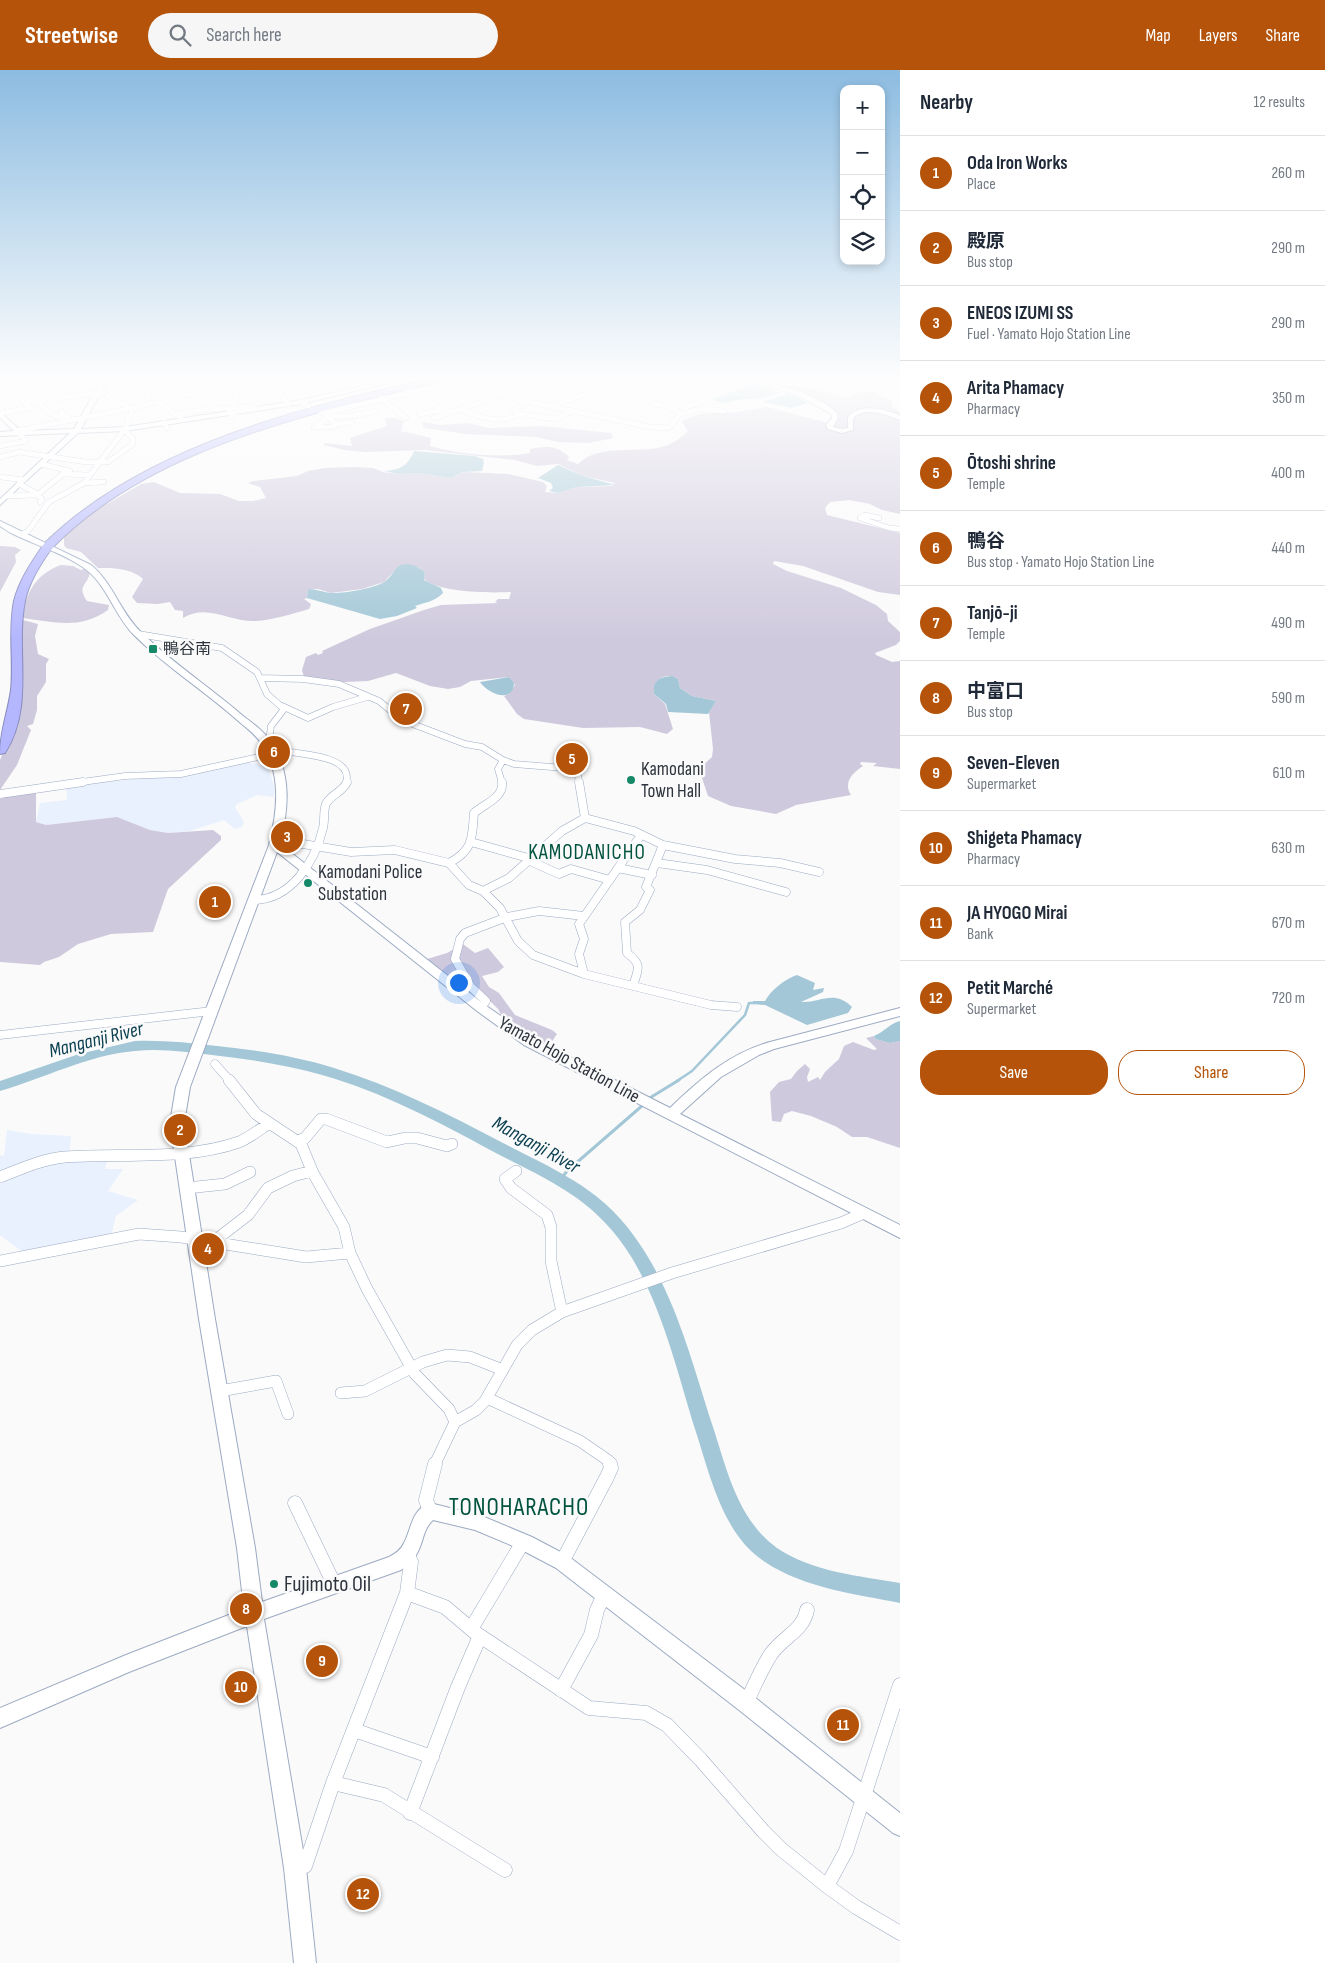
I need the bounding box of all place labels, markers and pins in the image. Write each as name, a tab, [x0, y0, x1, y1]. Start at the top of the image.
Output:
place label: 鴨谷南	[163, 640, 211, 659]
marker: 鴨谷南	[147, 643, 159, 655]
pin: 7	[390, 690, 422, 728]
pin: 6	[258, 733, 290, 771]
pin: 5	[556, 740, 588, 778]
place label: Kamodani Town Hall	[641, 758, 704, 803]
marker: Kamodani Town Hall	[625, 774, 637, 786]
pin: 3	[271, 818, 303, 856]
place label: Kamodani Police Substation	[318, 861, 422, 906]
marker: Kamodani Police Substation	[302, 877, 314, 889]
pin: 1	[199, 883, 231, 921]
pin: 2	[164, 1111, 196, 1149]
pin: 4	[192, 1230, 224, 1268]
place label: Fujimoto Oil	[284, 1571, 371, 1598]
marker: Fujimoto Oil	[268, 1578, 280, 1590]
pin: 8	[230, 1590, 262, 1628]
pin: 9	[306, 1642, 338, 1680]
pin: 10	[225, 1668, 257, 1706]
pin: 11	[827, 1706, 859, 1744]
pin: 12	[347, 1875, 379, 1913]

